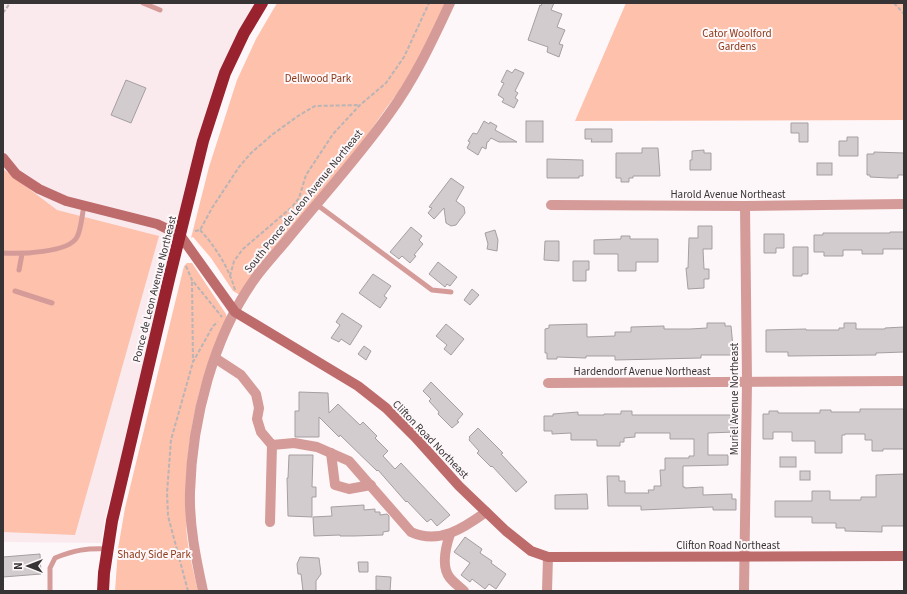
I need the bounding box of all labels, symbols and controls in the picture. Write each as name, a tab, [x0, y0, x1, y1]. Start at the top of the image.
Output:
park label: Cator Woolford Gardens	[702, 26, 772, 54]
park label: Dellwood Park	[285, 71, 352, 86]
street label: South Ponce de Leon Avenue Northeast	[241, 126, 366, 276]
street label: Harold Avenue Northeast	[670, 187, 786, 202]
street label: Ponce de Leon Avenue Northeast	[129, 214, 180, 364]
street label: Muriel Avenue Northeast	[727, 342, 742, 455]
street label: Hardendorf Avenue Northeast	[574, 364, 711, 379]
street label: Clifton Road Northeast	[389, 397, 472, 482]
street label: Clifton Road Northeast	[676, 538, 780, 553]
north arrow	[8, 546, 48, 586]
park label: Shady Side Park	[117, 547, 191, 562]
text: N	[11, 562, 26, 570]

